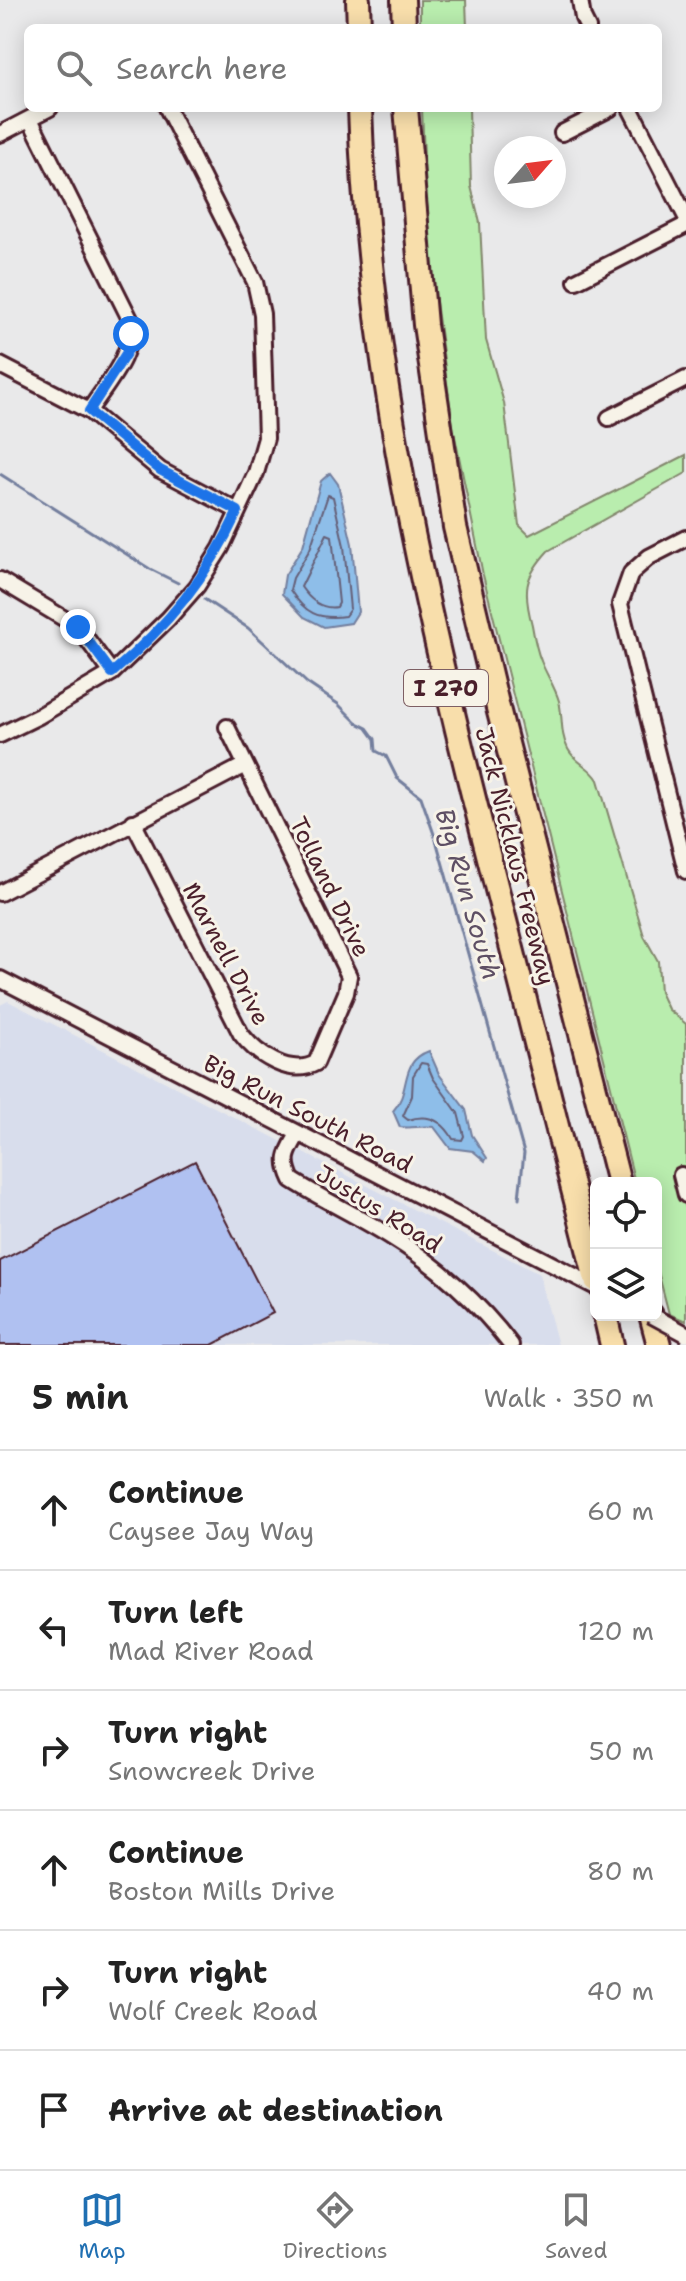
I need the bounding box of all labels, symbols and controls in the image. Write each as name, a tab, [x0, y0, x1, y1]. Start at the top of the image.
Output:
search box	[24, 24, 662, 112]
icon: search	[52, 46, 96, 90]
text: Search here	[116, 48, 287, 89]
north arrow	[494, 136, 566, 208]
route start	[113, 316, 149, 352]
route end	[60, 609, 96, 645]
road number: I 270	[404, 670, 488, 706]
street label: Jack Nicklaus Freeway	[467, 723, 563, 989]
water label: Big Run South	[427, 804, 510, 984]
street label: Tolland Drive	[282, 811, 378, 963]
street label: Marnell Drive	[175, 877, 277, 1031]
street label: Big Run South Road	[198, 1047, 418, 1181]
street label: Justus Road	[310, 1158, 448, 1260]
map controls	[590, 1177, 662, 1321]
button: locate	[590, 1177, 662, 1249]
button: layers	[590, 1249, 662, 1321]
text: 5 min	[32, 1374, 129, 1420]
text: Walk · 350 m	[484, 1380, 654, 1415]
text: Continue	[108, 1472, 244, 1513]
icon: ahead	[32, 1488, 76, 1532]
text: 60 m	[587, 1493, 654, 1528]
text: Caysee Jay Way	[108, 1513, 314, 1548]
text: Turn left	[108, 1592, 243, 1633]
icon: left	[32, 1608, 76, 1652]
text: 120 m	[578, 1613, 654, 1648]
text: Mad River Road	[108, 1633, 313, 1668]
text: Turn right	[108, 1712, 267, 1753]
icon: right	[32, 1728, 76, 1772]
text: 50 m	[589, 1733, 654, 1768]
text: Snowcreek Drive	[108, 1753, 316, 1788]
text: Continue	[108, 1832, 244, 1873]
icon: ahead	[32, 1848, 76, 1892]
text: 80 m	[587, 1853, 654, 1888]
text: Boston Mills Drive	[108, 1873, 335, 1908]
text: Turn right	[108, 1952, 267, 1993]
icon: right	[32, 1968, 76, 2012]
text: 40 m	[587, 1973, 654, 2008]
text: Wolf Creek Road	[108, 1993, 318, 2028]
icon: arrive	[32, 2088, 76, 2132]
text: Arrive at destination	[108, 2090, 443, 2131]
tab: Map	[79, 2188, 126, 2265]
tab: Directions	[283, 2188, 388, 2265]
tab: Saved	[545, 2188, 607, 2265]

